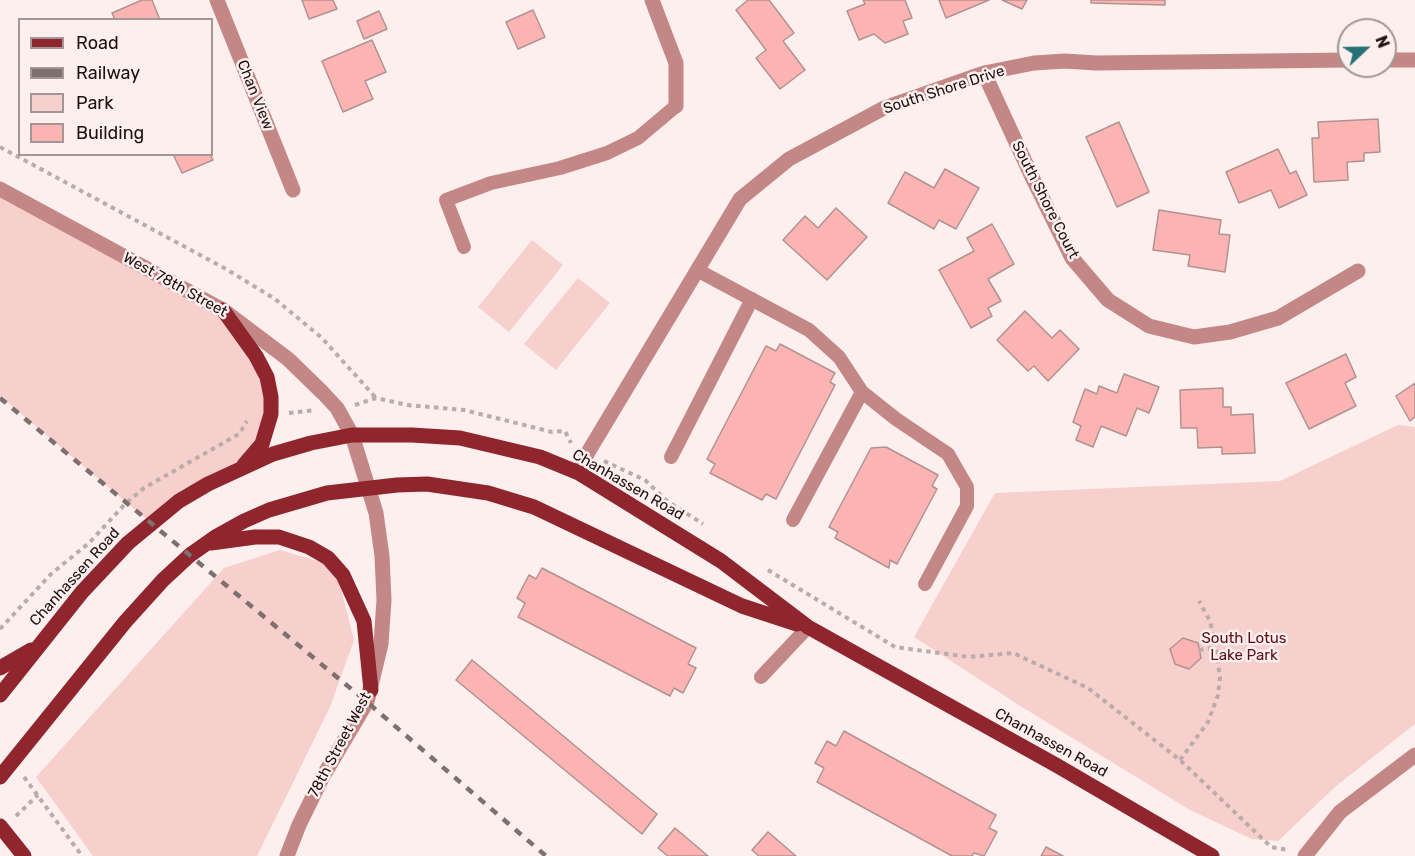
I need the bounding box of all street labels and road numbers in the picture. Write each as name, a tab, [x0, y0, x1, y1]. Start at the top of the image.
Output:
street label: Chan View	[233, 57, 277, 133]
street label: South Shore Drive	[881, 62, 1007, 118]
street label: South Shore Court	[1008, 138, 1082, 262]
street label: West 78th Street	[120, 249, 230, 321]
street label: Chanhassen Road	[569, 446, 687, 524]
street label: Chanhassen Road	[26, 524, 124, 630]
street label: 78th Street West	[305, 689, 375, 801]
street label: Chanhassen Road	[992, 705, 1110, 781]

